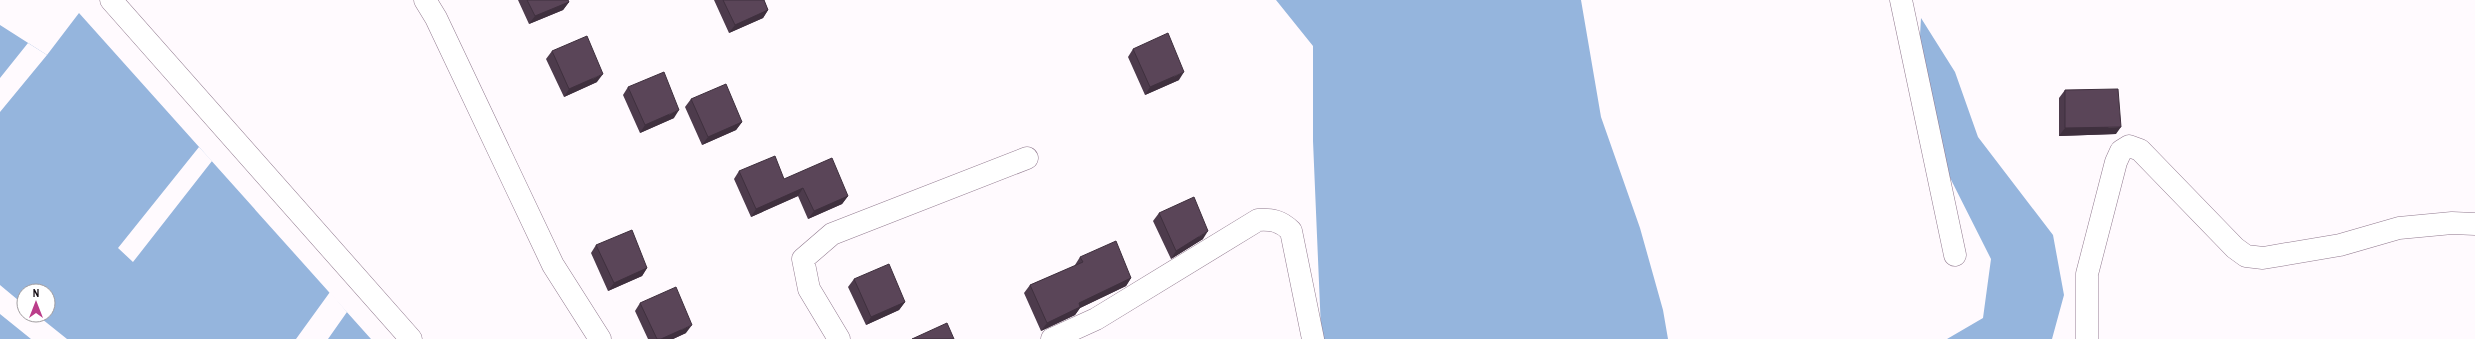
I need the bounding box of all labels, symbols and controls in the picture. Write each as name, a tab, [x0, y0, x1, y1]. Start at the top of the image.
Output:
north arrow	[16, 283, 56, 323]
text: N	[33, 286, 39, 300]

